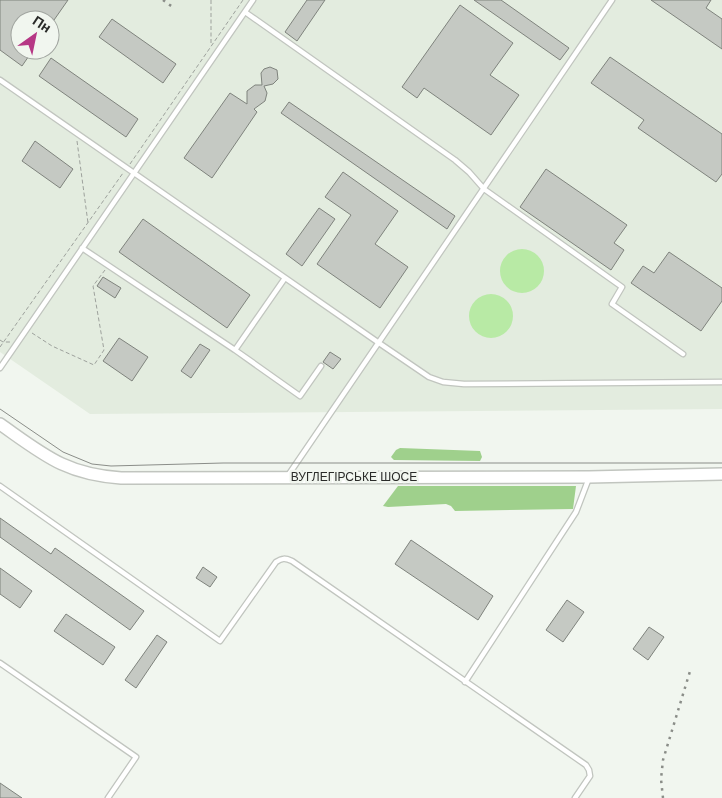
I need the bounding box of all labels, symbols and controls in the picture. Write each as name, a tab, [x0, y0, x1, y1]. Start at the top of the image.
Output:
north arrow	[10, 10, 60, 60]
text: Пн	[30, 12, 54, 36]
street label: ВУГЛЕГІРСЬКЕ ШОСЕ	[291, 470, 417, 484]

